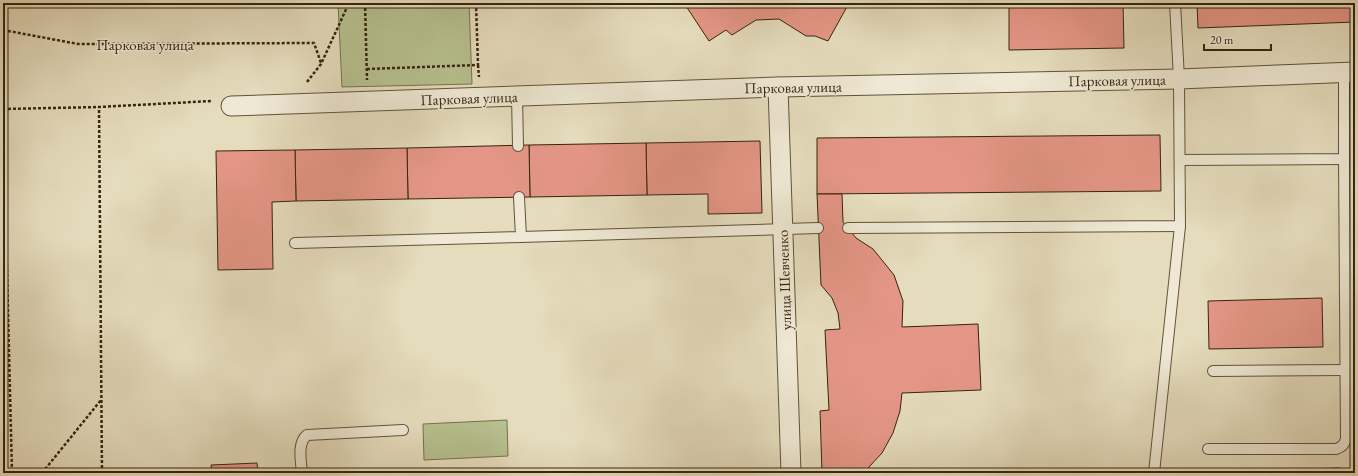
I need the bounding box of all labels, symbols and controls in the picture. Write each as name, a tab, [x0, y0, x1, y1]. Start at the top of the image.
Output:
scale bar	[1204, 26, 1271, 52]
text: 20 m	[1210, 32, 1234, 48]
street label: Парковая улица	[96, 35, 194, 54]
street label: Парковая улица	[1068, 70, 1166, 90]
street label: Парковая улица	[744, 77, 842, 97]
street label: Парковая улица	[420, 87, 518, 109]
street label: улица Шевченко	[773, 230, 795, 330]

